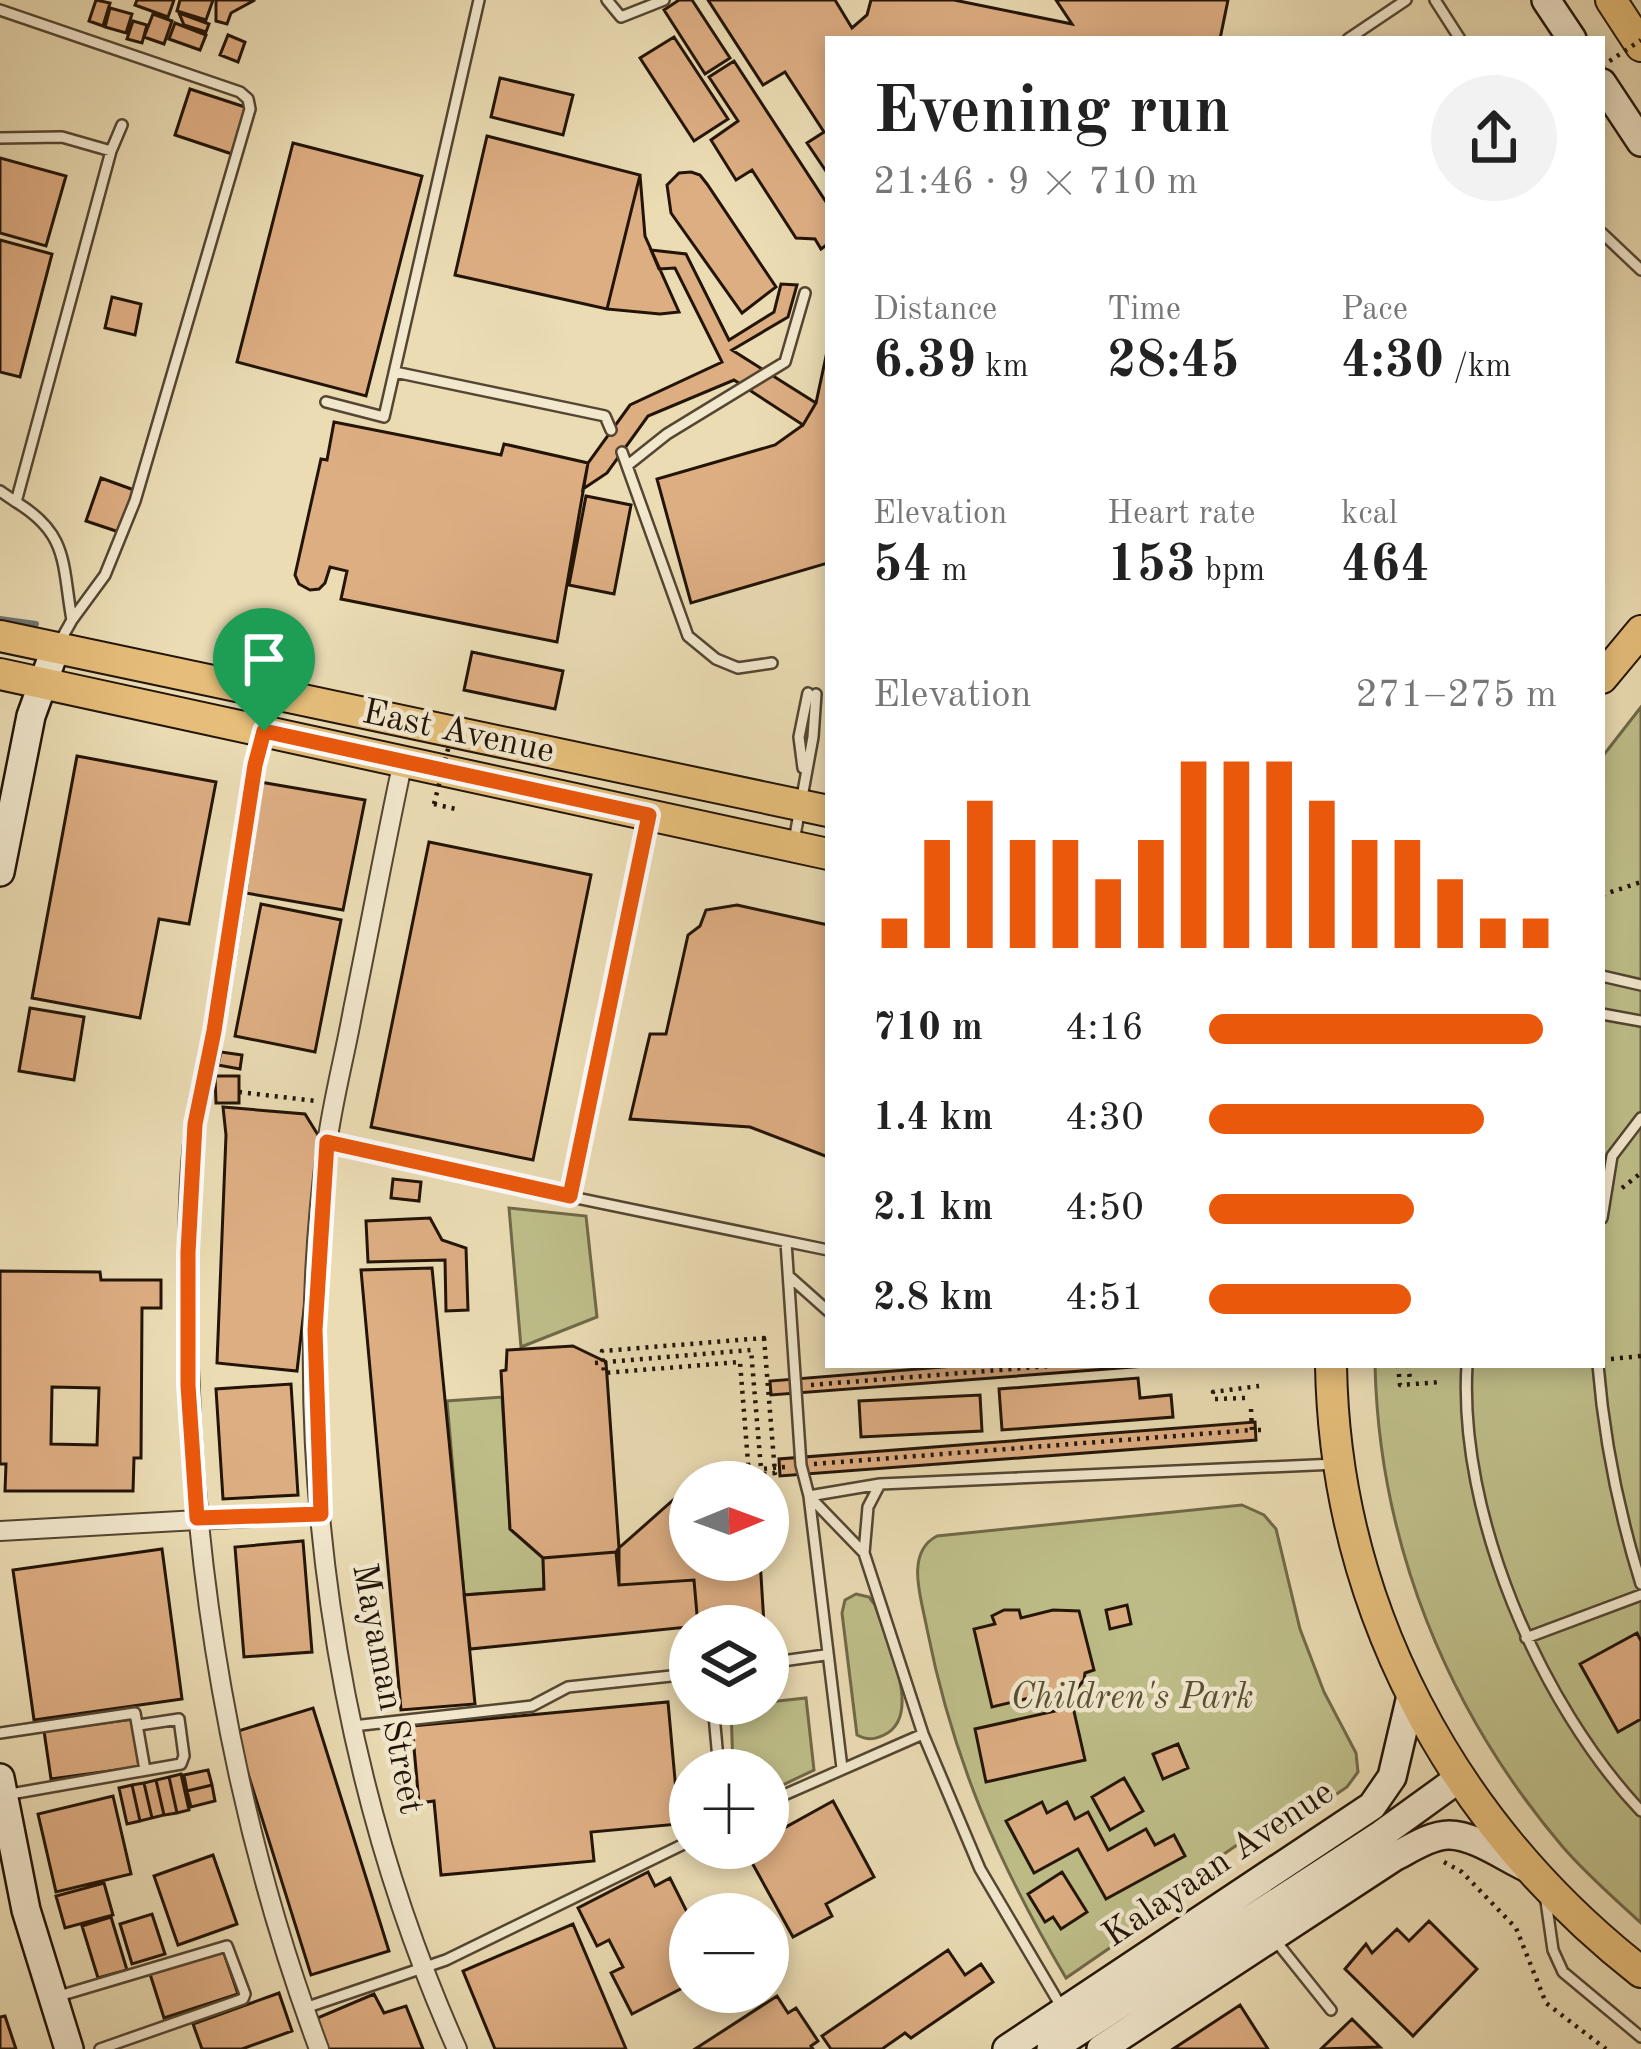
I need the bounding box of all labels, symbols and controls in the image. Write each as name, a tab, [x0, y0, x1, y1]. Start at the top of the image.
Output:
button: share	[1431, 75, 1557, 201]
text: Evening run	[873, 81, 1231, 147]
text: 21:46 · 9 × 710 m	[873, 163, 1198, 202]
text: Distance	[873, 294, 997, 327]
text: Time	[1107, 294, 1181, 327]
text: Pace	[1341, 294, 1408, 327]
text: 6.39	[873, 337, 976, 388]
text: 28:45	[1107, 337, 1240, 388]
text: 4:30	[1341, 337, 1444, 388]
text: km	[976, 351, 1029, 384]
text: /km	[1444, 351, 1511, 384]
text: Elevation	[873, 498, 1007, 531]
text: Heart rate	[1107, 498, 1255, 531]
text: kcal	[1341, 498, 1398, 531]
text: 54	[873, 541, 932, 592]
text: 153	[1107, 541, 1196, 592]
text: 464	[1341, 541, 1430, 592]
text: m	[932, 555, 968, 588]
text: bpm	[1196, 555, 1265, 588]
pin	[213, 608, 315, 731]
icon: arrive	[231, 626, 297, 692]
text: Elevation	[873, 676, 1032, 715]
text: 271–275 m	[1355, 676, 1557, 715]
street label: East Avenue	[359, 695, 557, 771]
text: 710 m	[873, 1009, 983, 1048]
text: 4:16	[1065, 1009, 1144, 1048]
text: 1.4 km	[873, 1099, 993, 1138]
text: 4:30	[1065, 1099, 1144, 1138]
text: 2.1 km	[873, 1189, 993, 1228]
text: 4:50	[1065, 1189, 1144, 1228]
text: 2.8 km	[873, 1279, 993, 1318]
text: 4:51	[1065, 1279, 1144, 1318]
north arrow	[669, 1461, 789, 1581]
map controls	[669, 1461, 789, 2013]
street label: Mayaman Street	[344, 1561, 428, 1817]
button: layers	[669, 1605, 789, 1725]
park label: Children's Park	[1010, 1680, 1254, 1717]
button: +	[669, 1749, 789, 1869]
street label: Kalayaan Avenue	[1097, 1775, 1341, 1955]
button: −	[669, 1893, 789, 2013]

